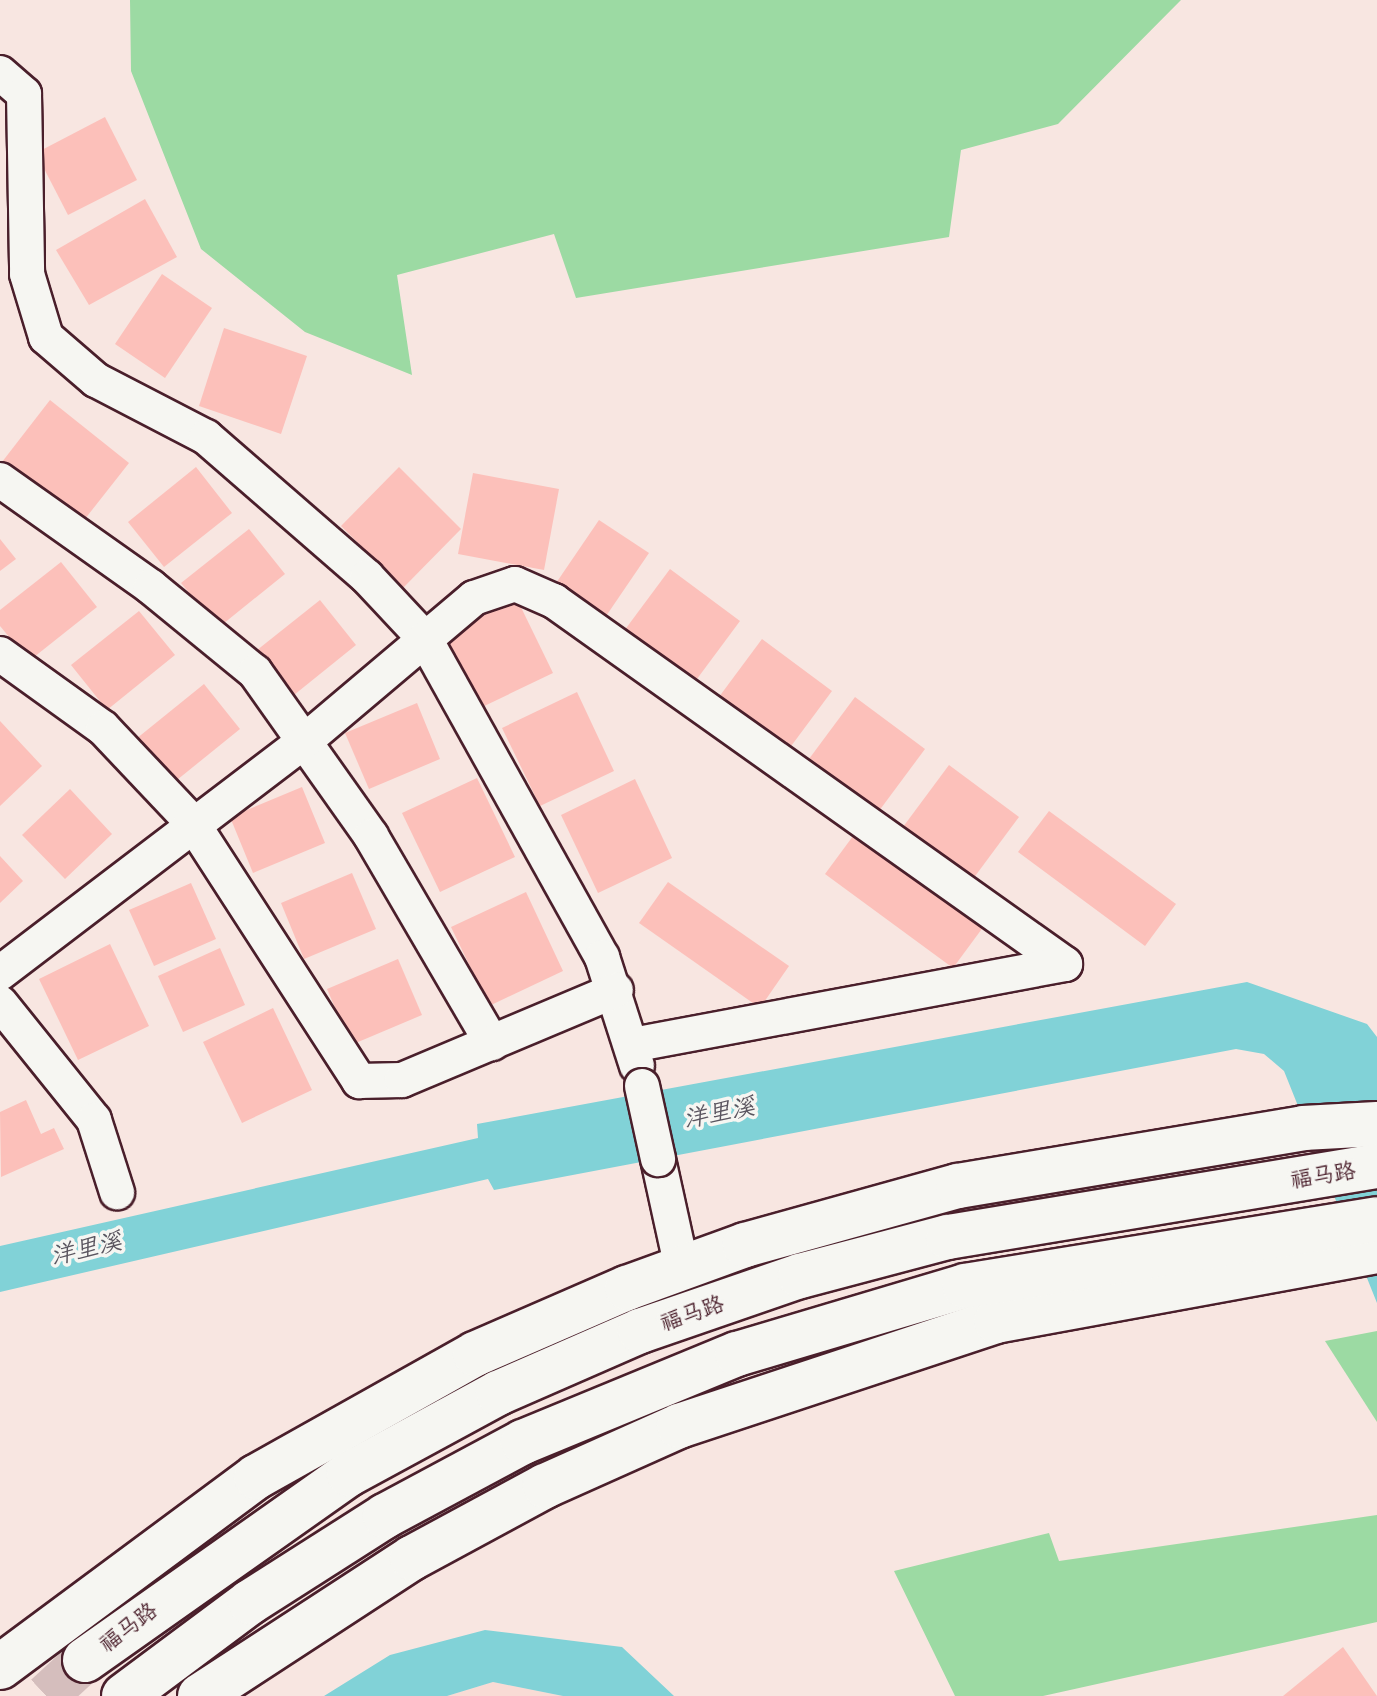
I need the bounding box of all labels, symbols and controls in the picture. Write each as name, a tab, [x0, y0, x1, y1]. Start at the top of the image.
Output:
water label: 洋里溪	[681, 1091, 757, 1133]
street label: 福马路	[1288, 1157, 1358, 1193]
water label: 洋里溪	[48, 1226, 124, 1270]
street label: 福马路	[657, 1290, 727, 1336]
street label: 福马路	[94, 1597, 162, 1657]

